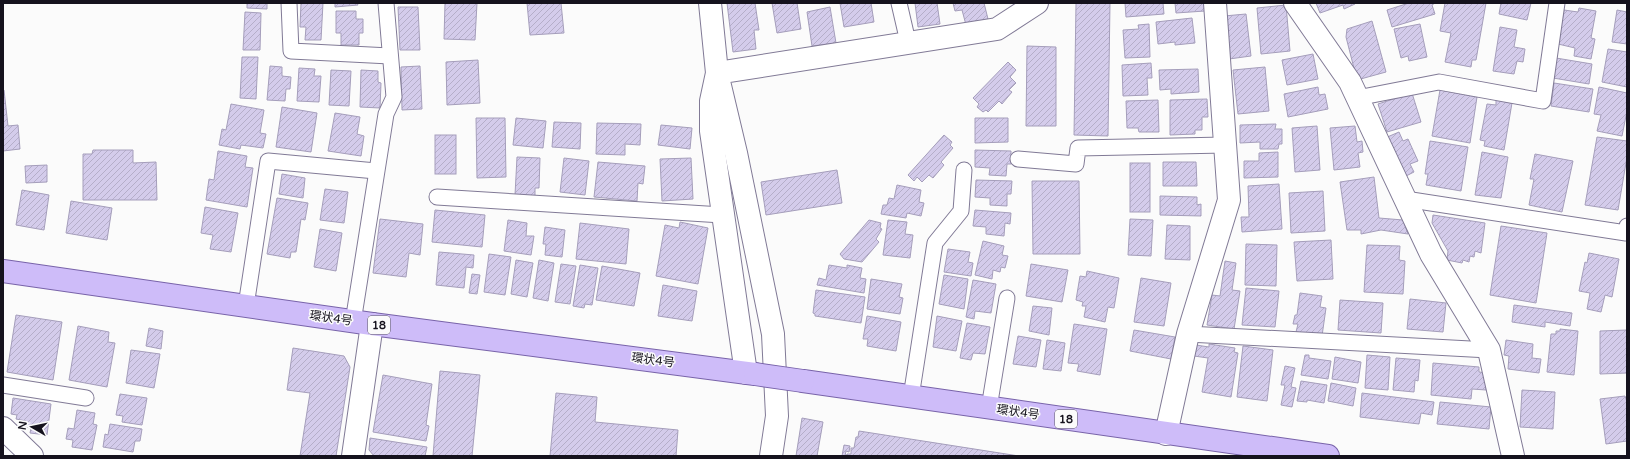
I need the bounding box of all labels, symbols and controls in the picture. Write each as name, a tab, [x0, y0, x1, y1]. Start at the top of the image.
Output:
street label: 環状4号	[308, 308, 354, 328]
road number: 18	[368, 316, 390, 334]
street label: 環状4号	[631, 350, 675, 370]
street label: 環状4号	[995, 402, 1041, 422]
north arrow	[12, 407, 52, 447]
road number: 18	[1055, 410, 1077, 428]
text: N	[16, 420, 30, 431]

